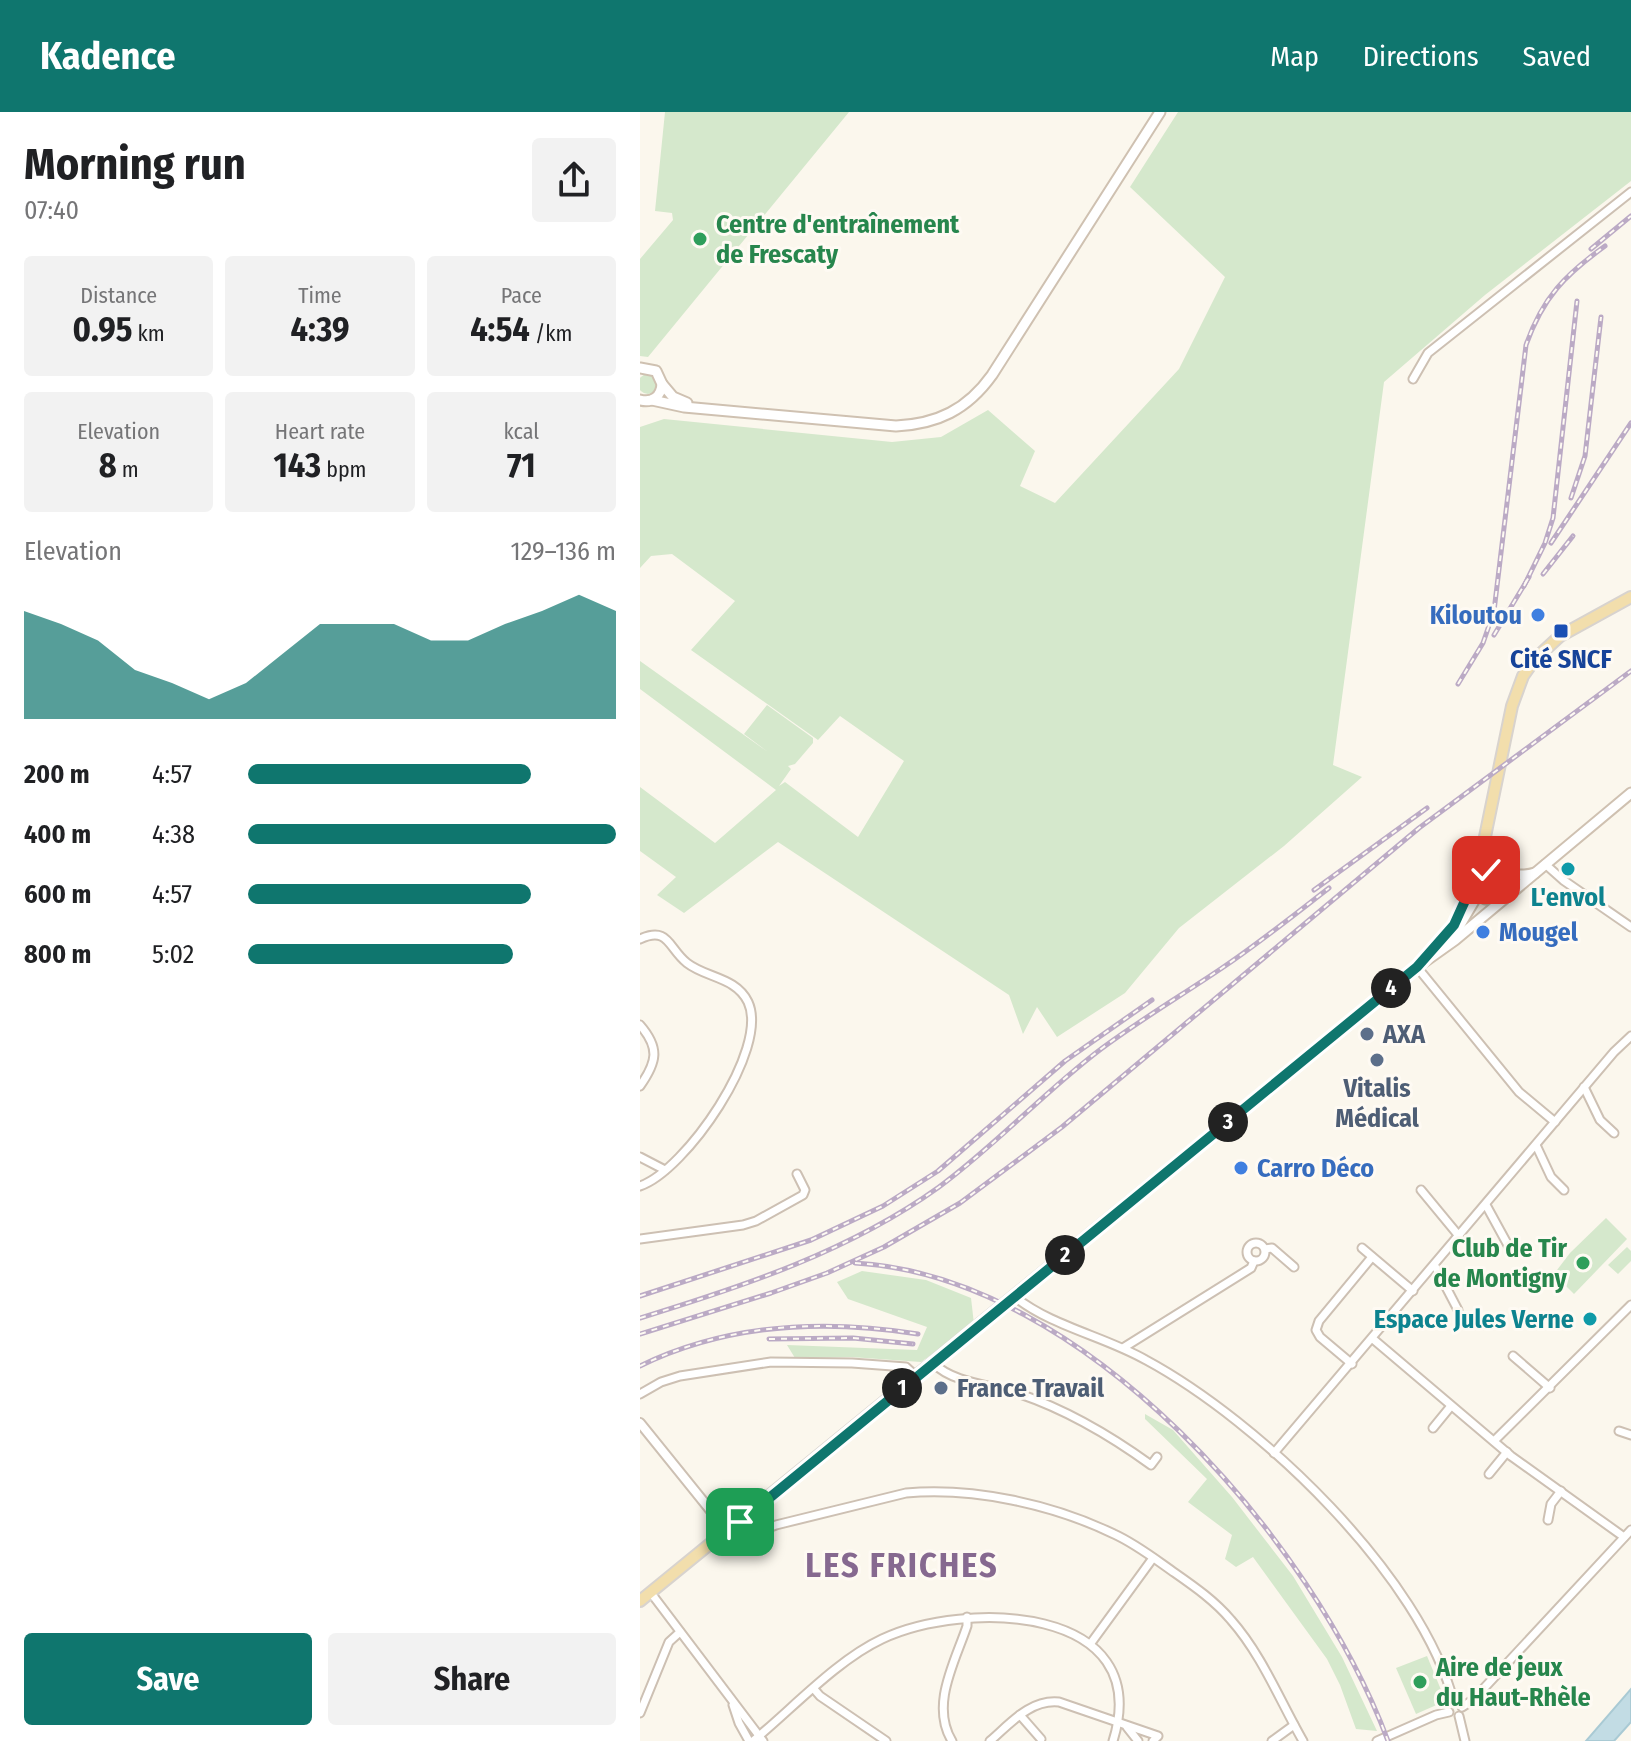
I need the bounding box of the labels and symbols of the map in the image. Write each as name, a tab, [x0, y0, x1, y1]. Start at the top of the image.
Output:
place label: Centre d'entraînement de Frescaty	[716, 209, 960, 270]
marker: Centre d'entraînement de Frescaty	[691, 230, 709, 248]
place label: Kiloutou	[1430, 600, 1522, 631]
marker: Kiloutou	[1529, 606, 1547, 624]
marker: Cité SNCF	[1552, 622, 1570, 640]
place label: Cité SNCF	[1510, 644, 1612, 675]
pin	[1452, 836, 1520, 904]
marker: L'envol	[1559, 860, 1577, 878]
place label: L'envol	[1531, 882, 1606, 913]
place label: Mougel	[1499, 917, 1579, 948]
marker: Mougel	[1474, 923, 1492, 941]
pin: 4	[1371, 968, 1411, 1008]
place label: AXA	[1382, 1019, 1426, 1050]
marker: AXA	[1358, 1025, 1376, 1043]
marker: Vitalis Médical	[1368, 1051, 1386, 1069]
place label: Vitalis Médical	[1335, 1073, 1420, 1134]
pin: 3	[1208, 1102, 1248, 1142]
place label: Carro Déco	[1257, 1153, 1374, 1184]
marker: Carro Déco	[1232, 1159, 1250, 1177]
place label: Club de Tir de Montigny	[1433, 1233, 1568, 1294]
pin: 2	[1045, 1235, 1085, 1275]
marker: Club de Tir de Montigny	[1574, 1254, 1592, 1272]
place label: Espace Jules Verne	[1374, 1304, 1574, 1335]
marker: Espace Jules Verne	[1581, 1310, 1599, 1328]
pin: 1	[882, 1368, 922, 1408]
place label: France Travail	[957, 1373, 1105, 1404]
marker: France Travail	[932, 1379, 950, 1397]
pin	[706, 1488, 774, 1556]
district label: LES FRICHES	[805, 1545, 999, 1586]
place label: Aire de jeux du Haut-Rhèle	[1435, 1652, 1591, 1713]
marker: Aire de jeux du Haut-Rhèle	[1411, 1673, 1429, 1691]

